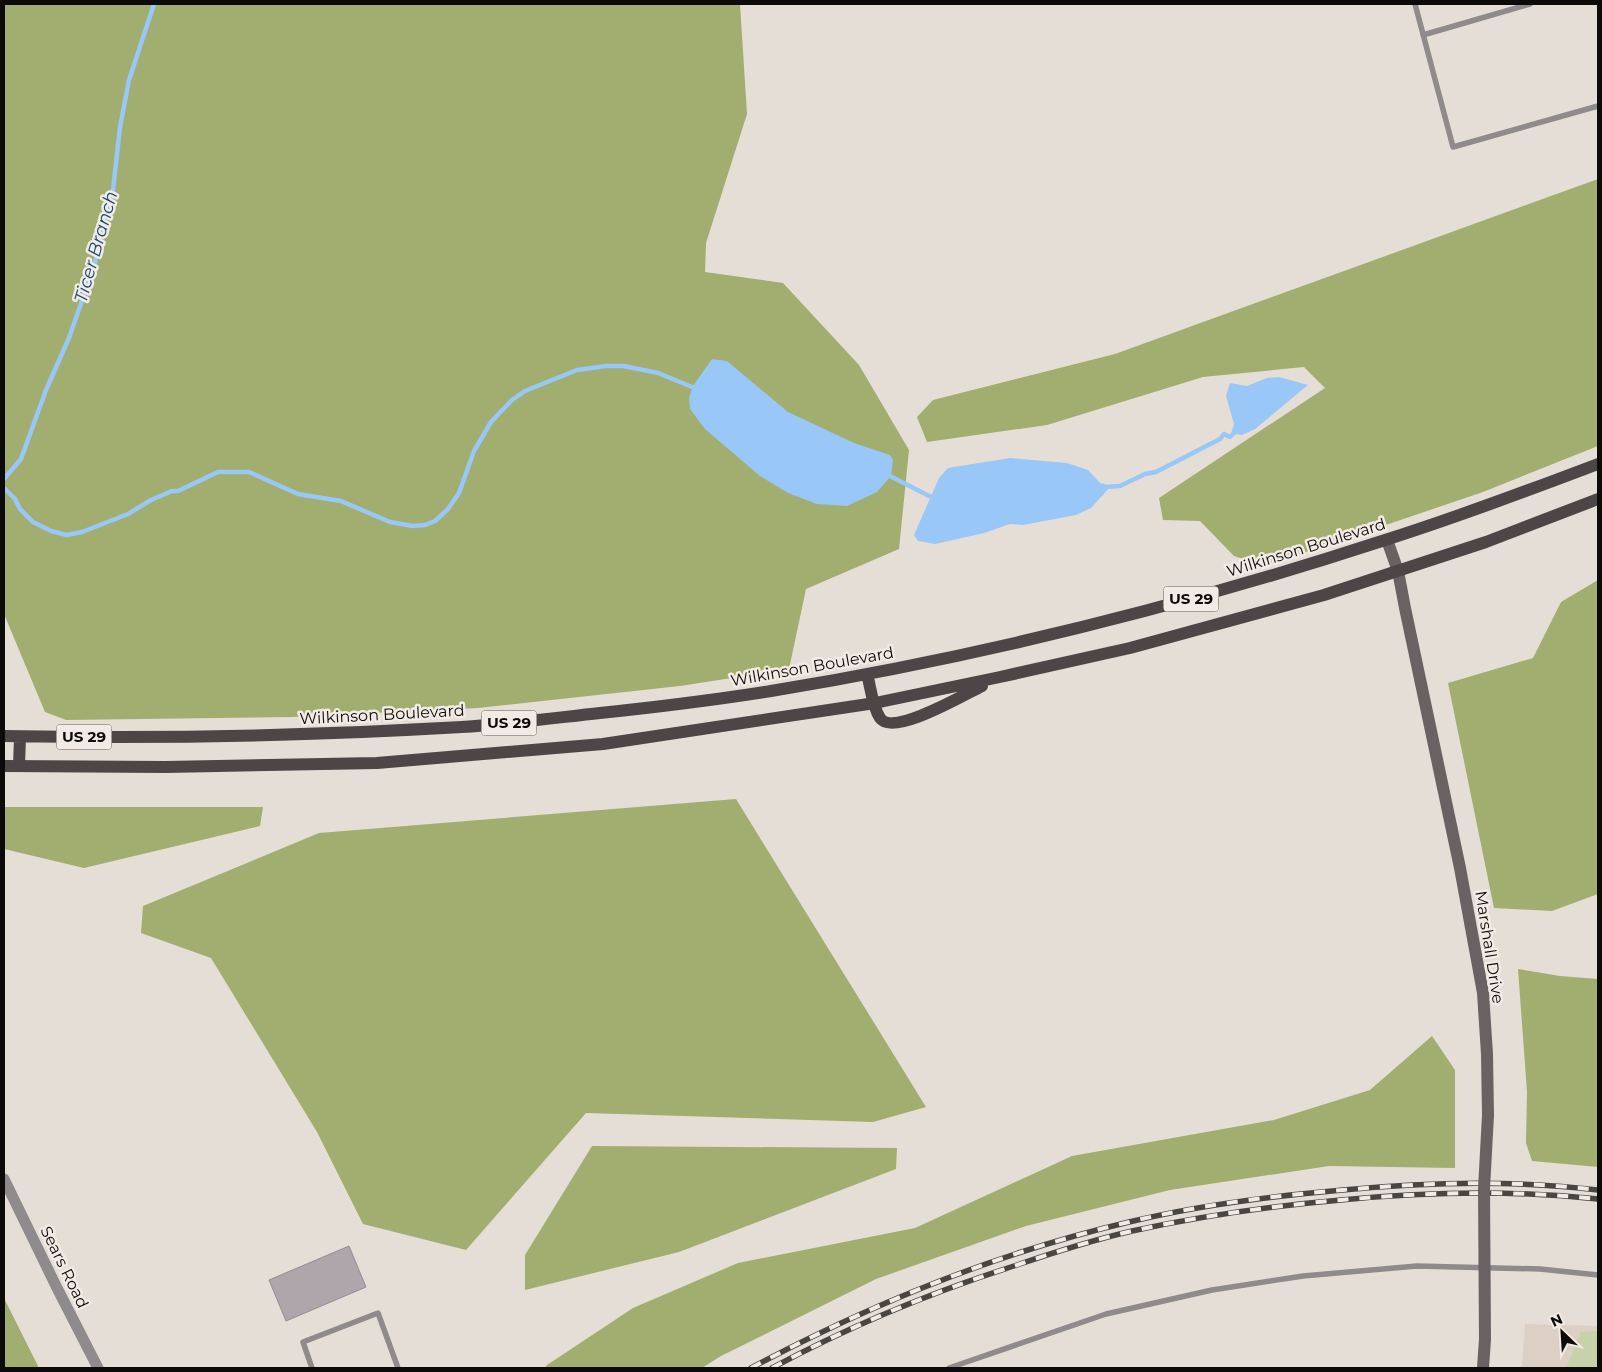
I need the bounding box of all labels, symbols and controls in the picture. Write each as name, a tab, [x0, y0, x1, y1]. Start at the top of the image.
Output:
water label: Ticer Branch	[70, 189, 122, 305]
street label: Wilkinson Boulevard	[1224, 514, 1388, 581]
road number: US 29	[1164, 586, 1218, 612]
street label: Wilkinson Boulevard	[729, 643, 895, 690]
street label: Wilkinson Boulevard	[299, 701, 465, 728]
road number: US 29	[482, 710, 536, 736]
road number: US 29	[56, 724, 112, 750]
street label: Marshall Drive	[1471, 889, 1508, 1005]
street label: Sears Road	[37, 1223, 93, 1311]
north arrow	[1537, 1307, 1587, 1357]
text: N	[1548, 1310, 1565, 1331]

